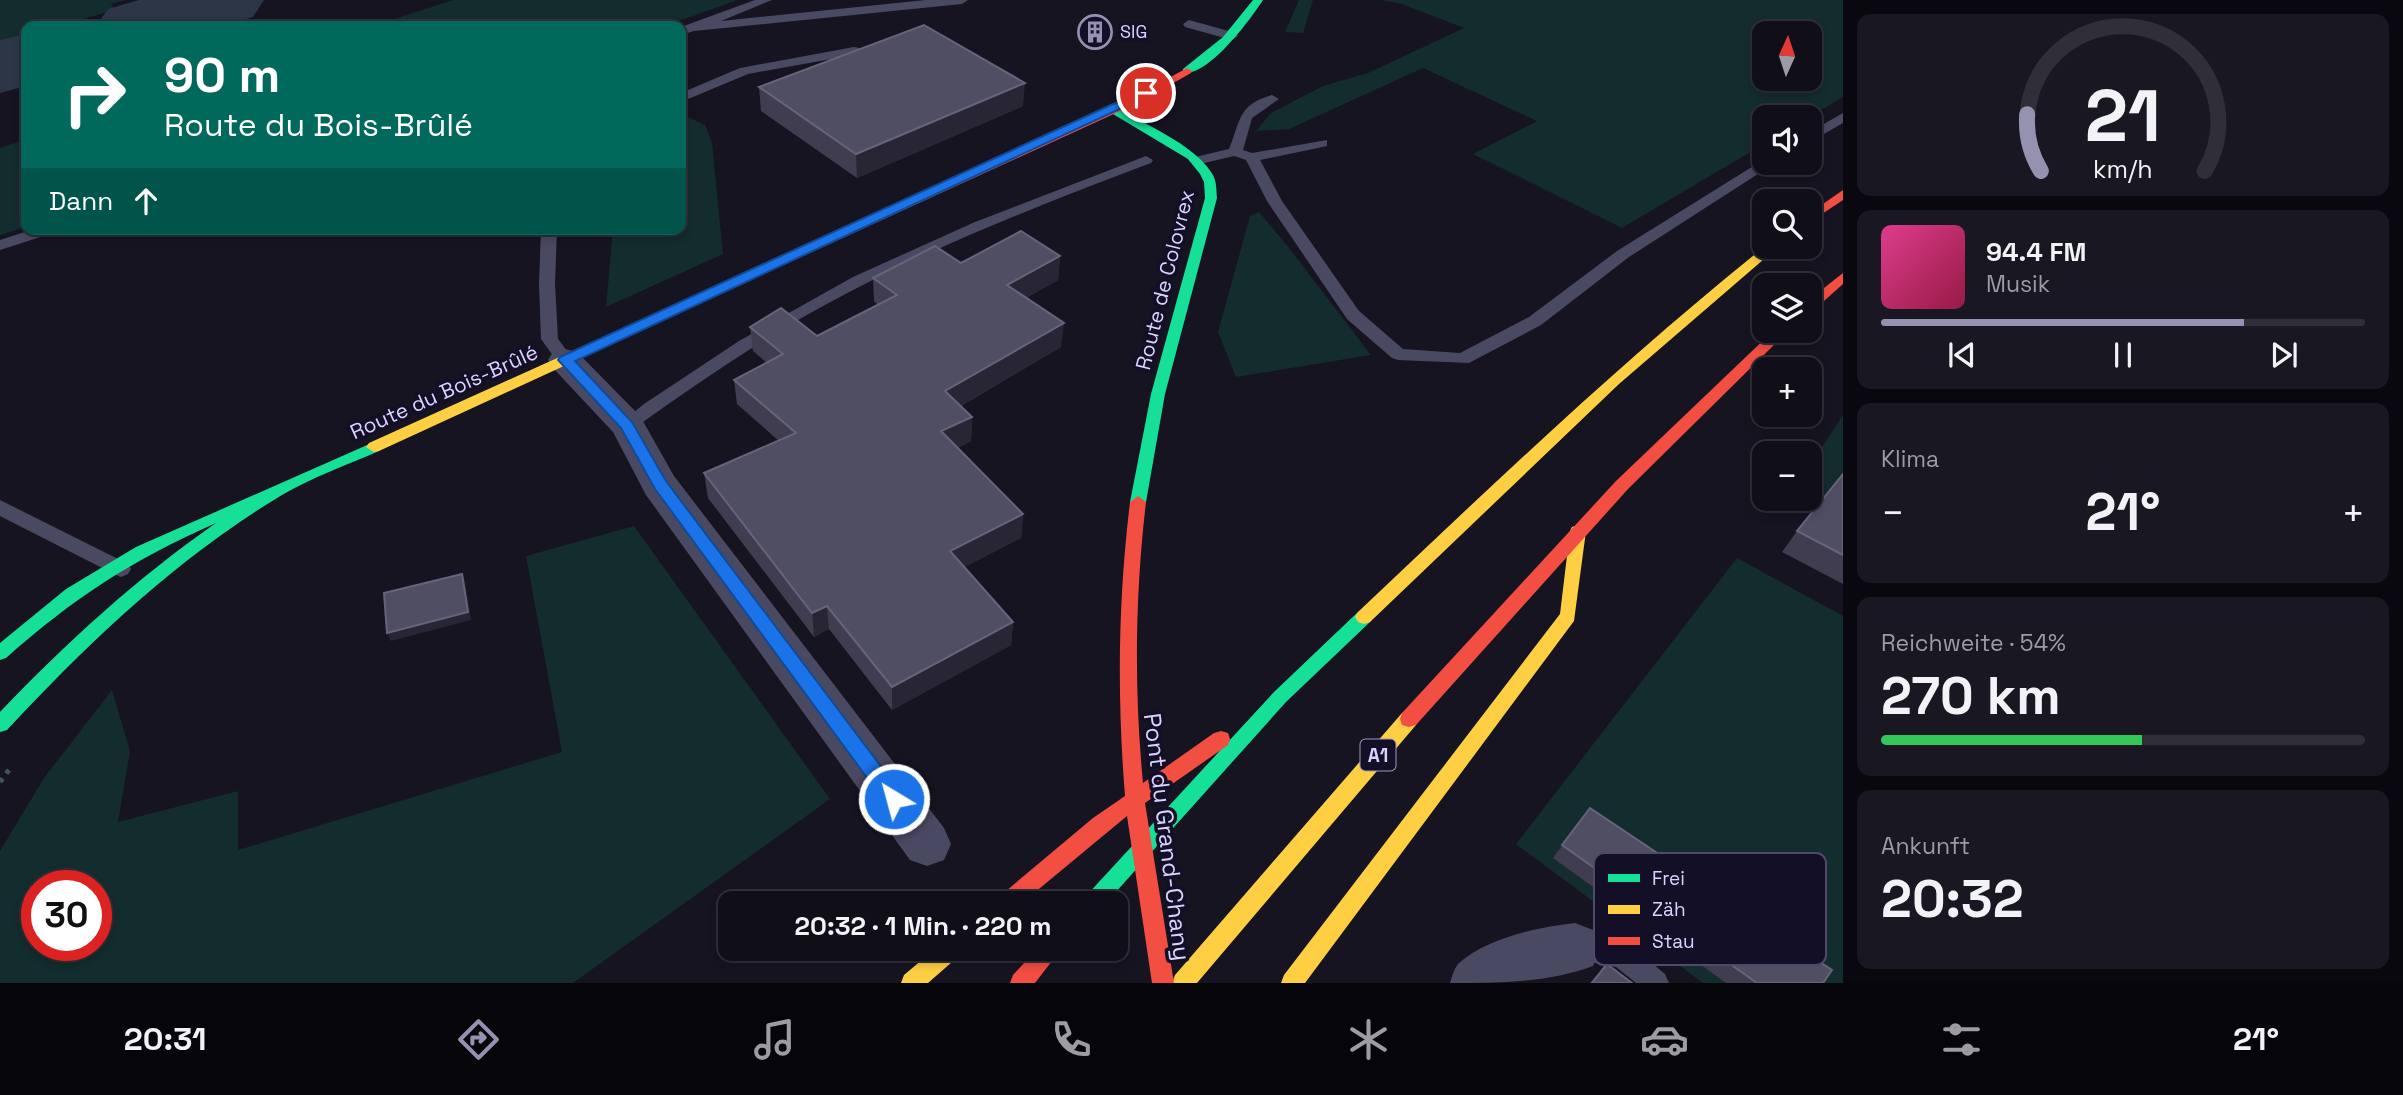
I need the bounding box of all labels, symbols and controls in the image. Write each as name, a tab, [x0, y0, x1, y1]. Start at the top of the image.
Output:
building icon: SIG	[1076, 13, 1114, 51]
place label: SIG	[1120, 20, 1147, 43]
north arrow	[1752, 21, 1822, 91]
map controls	[1752, 21, 1822, 511]
text: 90 m	[164, 44, 280, 106]
icon: right	[49, 49, 140, 140]
pin	[1116, 63, 1176, 123]
text: 21	[2085, 69, 2161, 162]
icon: arrive	[1127, 74, 1165, 112]
text: Route du Bois-Brûlé	[164, 105, 473, 145]
button: sound	[1752, 105, 1822, 175]
text: km/h	[2093, 153, 2153, 185]
icon: ahead	[127, 182, 165, 220]
text: Dann	[49, 184, 113, 218]
street label: Route de Colovrex	[1129, 187, 1200, 373]
button: search	[1752, 189, 1822, 259]
text: 94.4 FM	[1986, 235, 2086, 269]
text: Musik	[1986, 269, 2050, 299]
button: layers	[1752, 273, 1822, 343]
icon: previous	[1943, 336, 1981, 374]
icon: pause	[2104, 336, 2142, 374]
icon: next	[2265, 336, 2303, 374]
street label: Route du Bois-Brûlé	[346, 338, 542, 445]
button: +	[1752, 357, 1822, 427]
button: −	[1752, 441, 1822, 511]
text: Klima	[1881, 444, 1939, 474]
text: 21°	[2086, 479, 2160, 545]
text: −	[1881, 489, 1905, 537]
text: +	[2341, 489, 2365, 537]
text: Reichweite · 54%	[1881, 628, 2066, 658]
text: 270 km	[1881, 663, 2061, 729]
street label: Pont du Grand-Chany	[1137, 711, 1198, 963]
road number: A1	[1360, 740, 1396, 770]
position arrow	[857, 762, 931, 836]
text: Ankunft	[1881, 831, 1970, 861]
legend	[1594, 853, 1826, 965]
text: Frei	[1652, 866, 1685, 891]
text: 20:32	[1881, 866, 2024, 932]
speed limit sign: 30	[21, 870, 112, 961]
text: Zäh	[1652, 897, 1686, 922]
text: 20:32 · 1 Min. · 220 m	[795, 909, 1051, 943]
text: Stau	[1652, 929, 1695, 954]
icon: directions	[454, 1015, 503, 1064]
icon: music	[750, 1015, 799, 1064]
icon: phone	[1047, 1015, 1096, 1064]
icon: climate	[1344, 1015, 1393, 1064]
icon: car	[1640, 1015, 1689, 1064]
icon: filters	[1937, 1015, 1986, 1064]
text: 20:31	[124, 1019, 206, 1059]
text: 21°	[2233, 1019, 2279, 1059]

